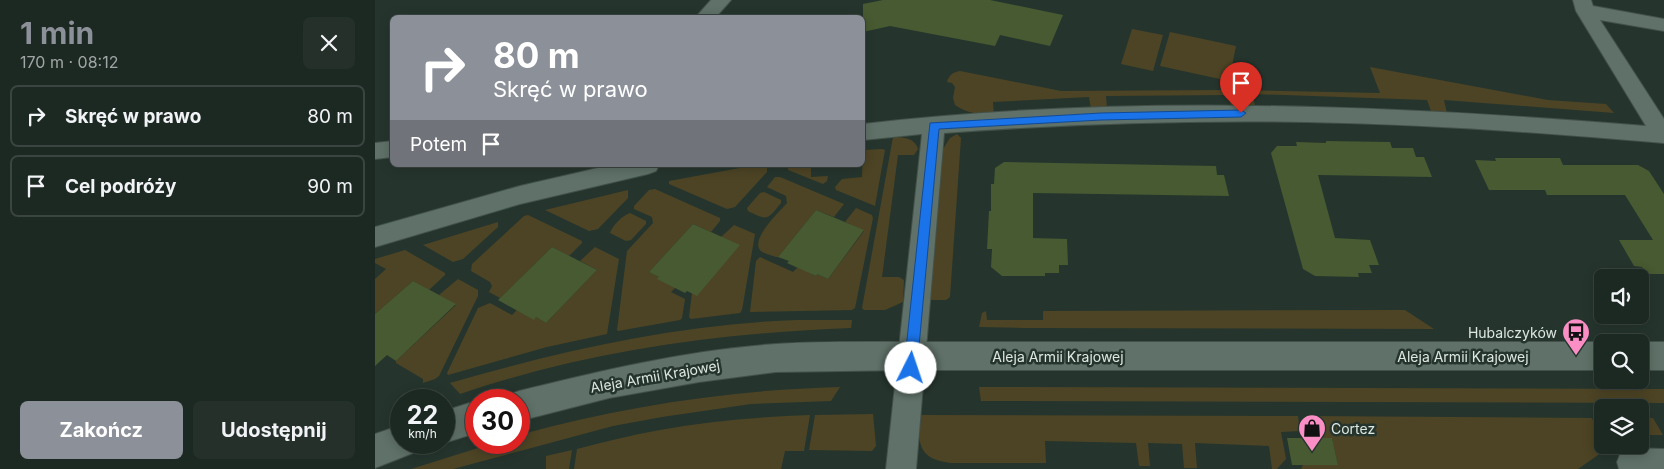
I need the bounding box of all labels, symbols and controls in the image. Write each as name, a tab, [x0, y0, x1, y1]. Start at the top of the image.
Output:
text: 1 min	[20, 15, 94, 51]
button: close	[303, 17, 355, 69]
text: 80 m	[493, 34, 580, 76]
icon: right	[410, 35, 475, 100]
text: 170 m · 08:12	[20, 52, 118, 72]
pin	[1220, 62, 1262, 113]
icon: arrive	[1227, 69, 1255, 97]
text: Skręć w prawo	[493, 76, 648, 102]
icon: right	[22, 102, 50, 130]
text: Skręć w prawo	[65, 105, 201, 128]
text: 80 m	[307, 105, 353, 128]
icon: arrive	[477, 130, 505, 158]
text: Potem	[410, 133, 467, 156]
icon: arrive	[22, 172, 50, 200]
text: Cel podróży	[65, 175, 177, 198]
text: 90 m	[307, 175, 353, 198]
map controls	[1594, 269, 1649, 454]
button: sound	[1594, 269, 1649, 324]
bus stop icon: Hubalczyków	[1561, 317, 1591, 356]
place label: Hubalczyków	[1468, 324, 1557, 341]
button: search	[1594, 334, 1649, 389]
position arrow	[884, 341, 936, 393]
street label: Aleja Armii Krajowej	[992, 348, 1124, 365]
street label: Aleja Armii Krajowej	[1397, 348, 1529, 365]
street label: Aleja Armii Krajowej	[589, 356, 721, 396]
speed limit sign: 30	[465, 389, 530, 454]
button: layers	[1594, 399, 1649, 454]
text: 22	[407, 400, 438, 430]
button: Zakończ	[20, 401, 183, 459]
button: Udostępnij	[193, 401, 355, 459]
shop icon: Cortez	[1297, 413, 1327, 452]
place label: Cortez	[1331, 420, 1375, 437]
text: km/h	[408, 426, 437, 441]

